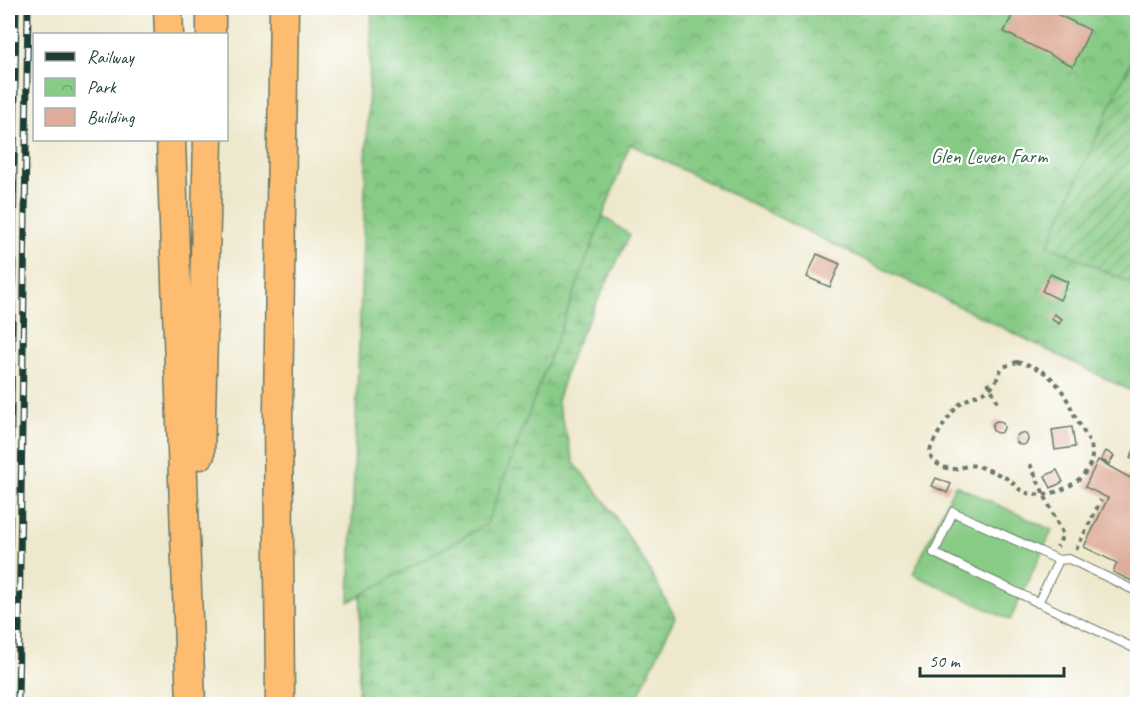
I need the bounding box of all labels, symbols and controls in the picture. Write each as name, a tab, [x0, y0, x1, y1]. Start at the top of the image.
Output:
legend	[33, 33, 228, 141]
text: Railway	[87, 46, 135, 68]
text: Park	[87, 76, 117, 98]
text: Building	[87, 106, 136, 128]
park label: Glen Leven Farm	[931, 143, 1049, 169]
scale bar	[920, 640, 1064, 678]
text: 50 m	[929, 650, 962, 672]

